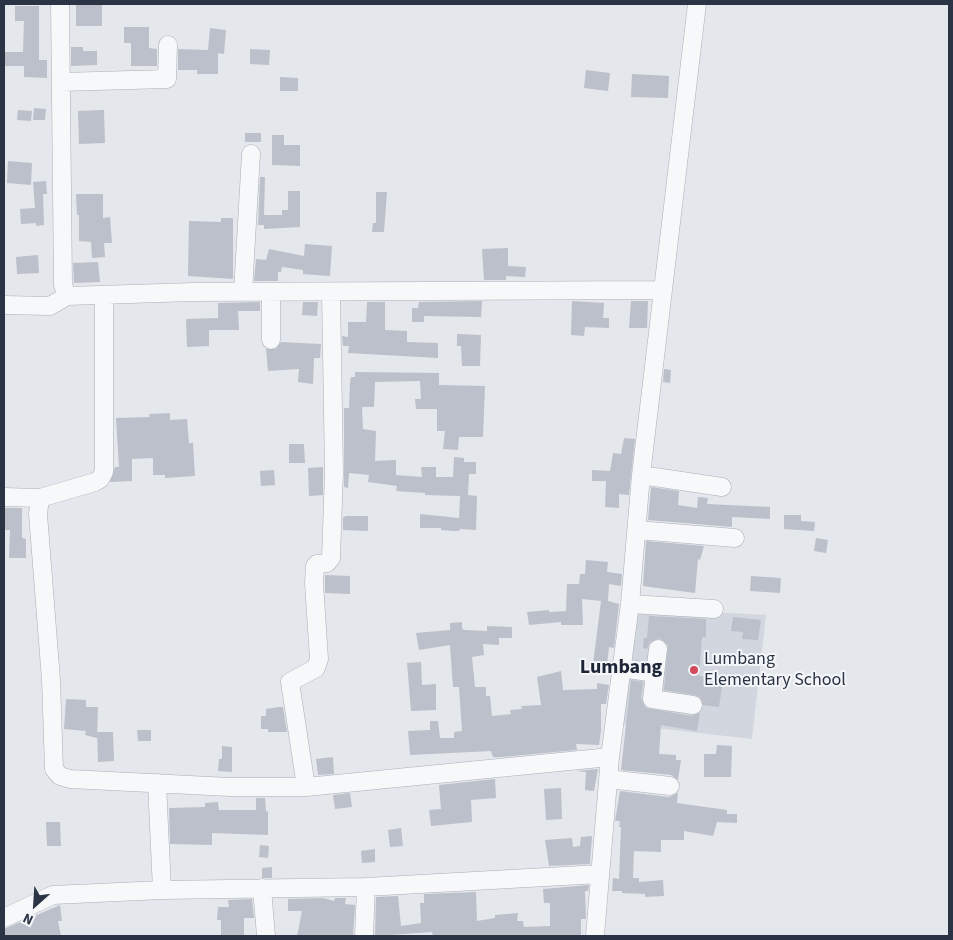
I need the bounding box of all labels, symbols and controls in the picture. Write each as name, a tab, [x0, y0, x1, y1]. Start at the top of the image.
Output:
place label: Lumbang Elementary School	[704, 649, 846, 692]
district label: Lumbang	[580, 657, 662, 681]
marker: Lumbang Elementary School	[688, 664, 700, 676]
north arrow	[10, 880, 60, 930]
text: N	[20, 907, 37, 930]

